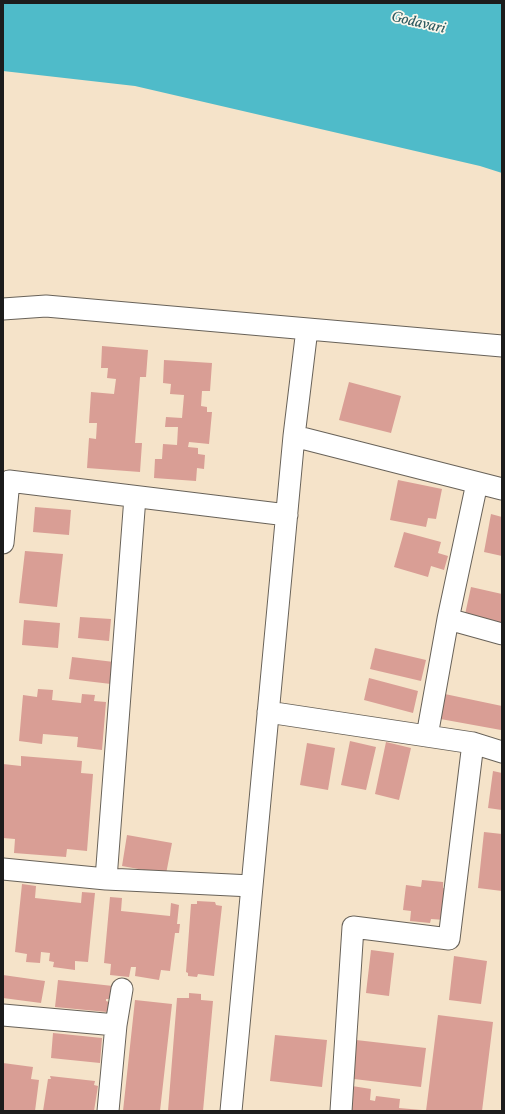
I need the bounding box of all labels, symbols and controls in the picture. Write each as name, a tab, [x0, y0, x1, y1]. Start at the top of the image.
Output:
water label: Godavari	[389, 9, 447, 39]

